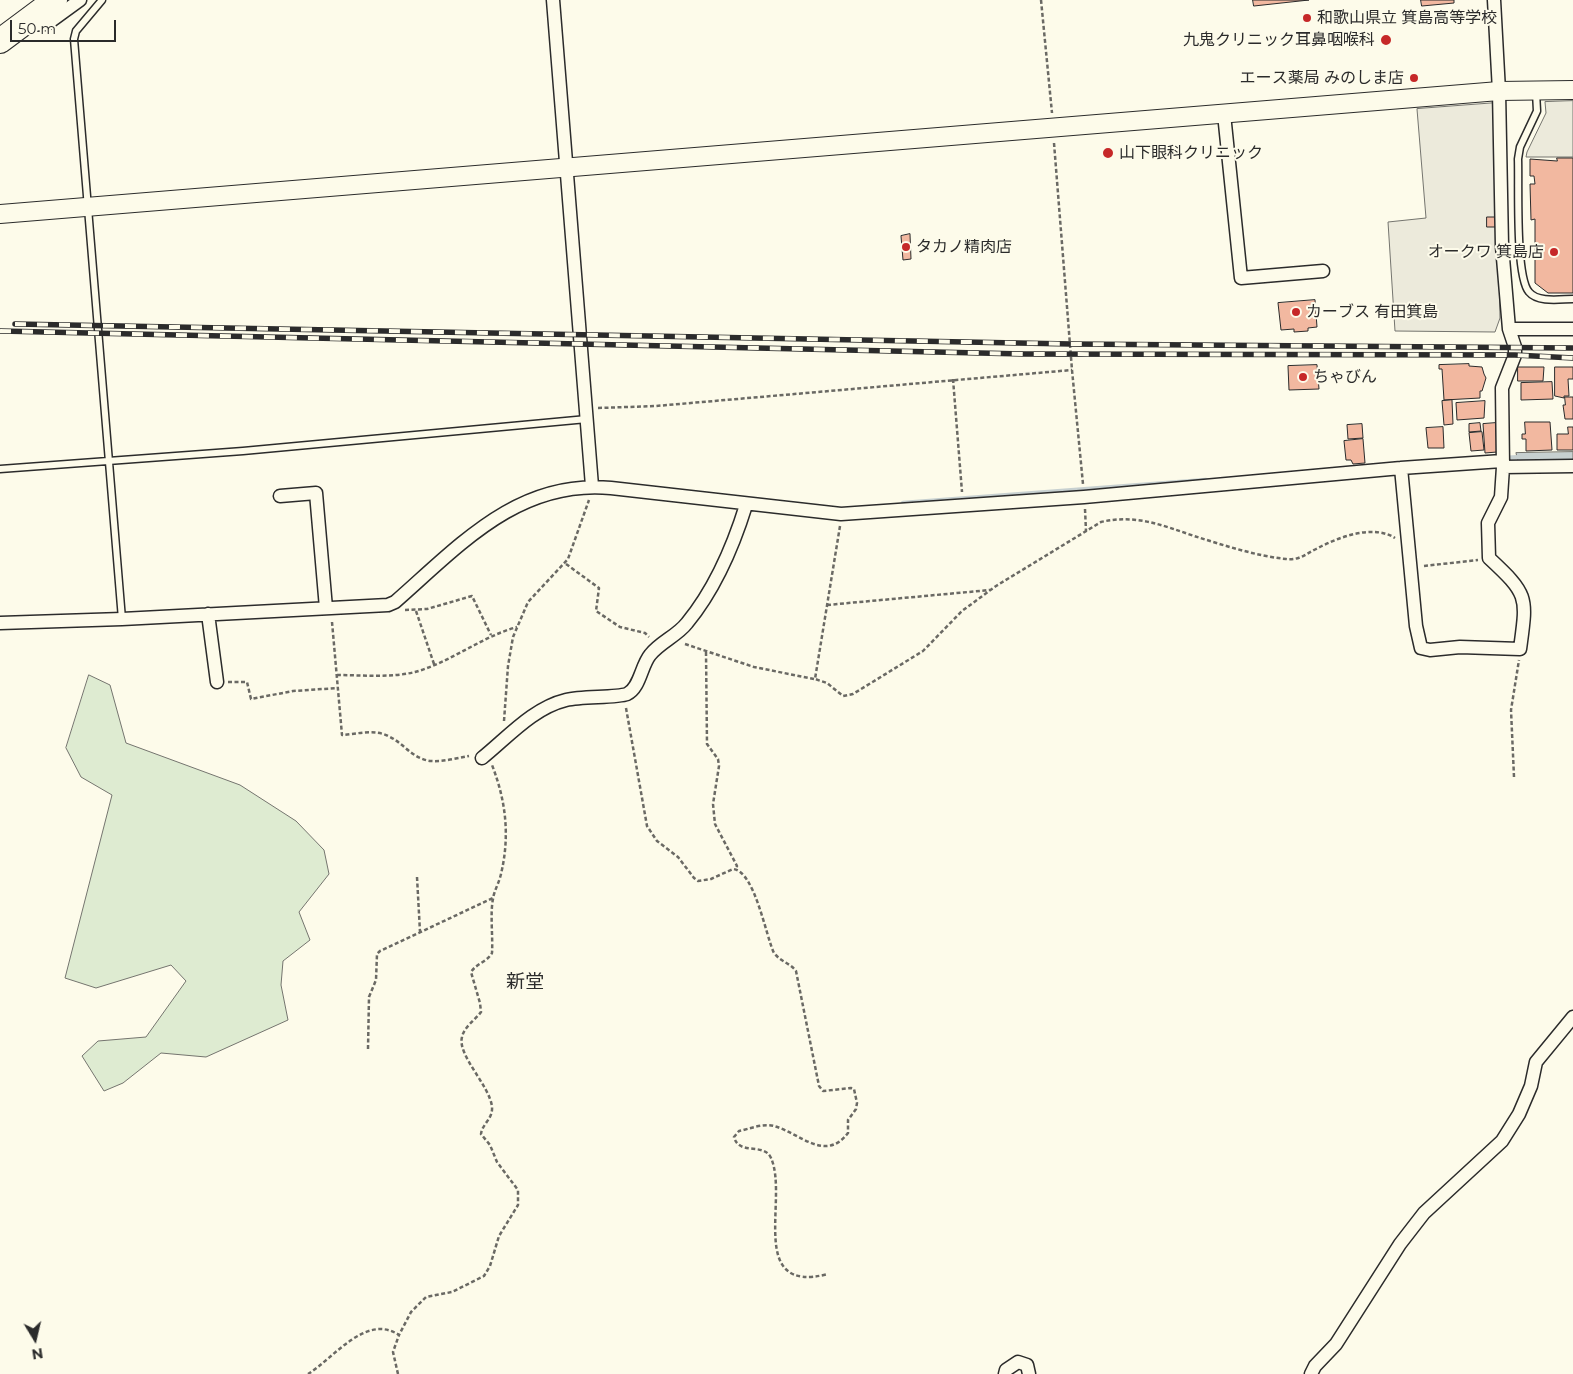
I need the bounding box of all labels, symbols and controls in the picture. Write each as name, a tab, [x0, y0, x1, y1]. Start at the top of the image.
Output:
place label: 和歌山県立 箕島高等学校	[1317, 8, 1497, 28]
scale bar	[12, 10, 119, 42]
marker: 和歌山県立 箕島高等学校	[1301, 12, 1313, 24]
text: 50 m	[18, 19, 56, 38]
place label: 九鬼クリニック耳鼻咽喉科	[1183, 30, 1375, 50]
marker: 九鬼クリニック耳鼻咽喉科	[1379, 33, 1393, 47]
place label: エース薬局 みのしま店	[1240, 68, 1404, 88]
marker: エース薬局 みのしま店	[1408, 72, 1420, 84]
place label: 山下眼科クリニック	[1119, 143, 1263, 163]
marker: 山下眼科クリニック	[1101, 146, 1115, 160]
place label: タカノ精肉店	[916, 237, 1012, 257]
marker: タカノ精肉店	[900, 241, 912, 253]
place label: オークワ 箕島店	[1428, 242, 1544, 262]
marker: オークワ 箕島店	[1548, 246, 1560, 258]
place label: カーブス 有田箕島	[1306, 302, 1438, 322]
marker: カーブス 有田箕島	[1290, 306, 1302, 318]
place label: ちゃびん	[1313, 367, 1377, 387]
marker: ちゃびん	[1297, 371, 1309, 383]
district label: 新堂	[506, 971, 544, 993]
north arrow	[10, 1314, 60, 1364]
text: N	[30, 1344, 44, 1364]

